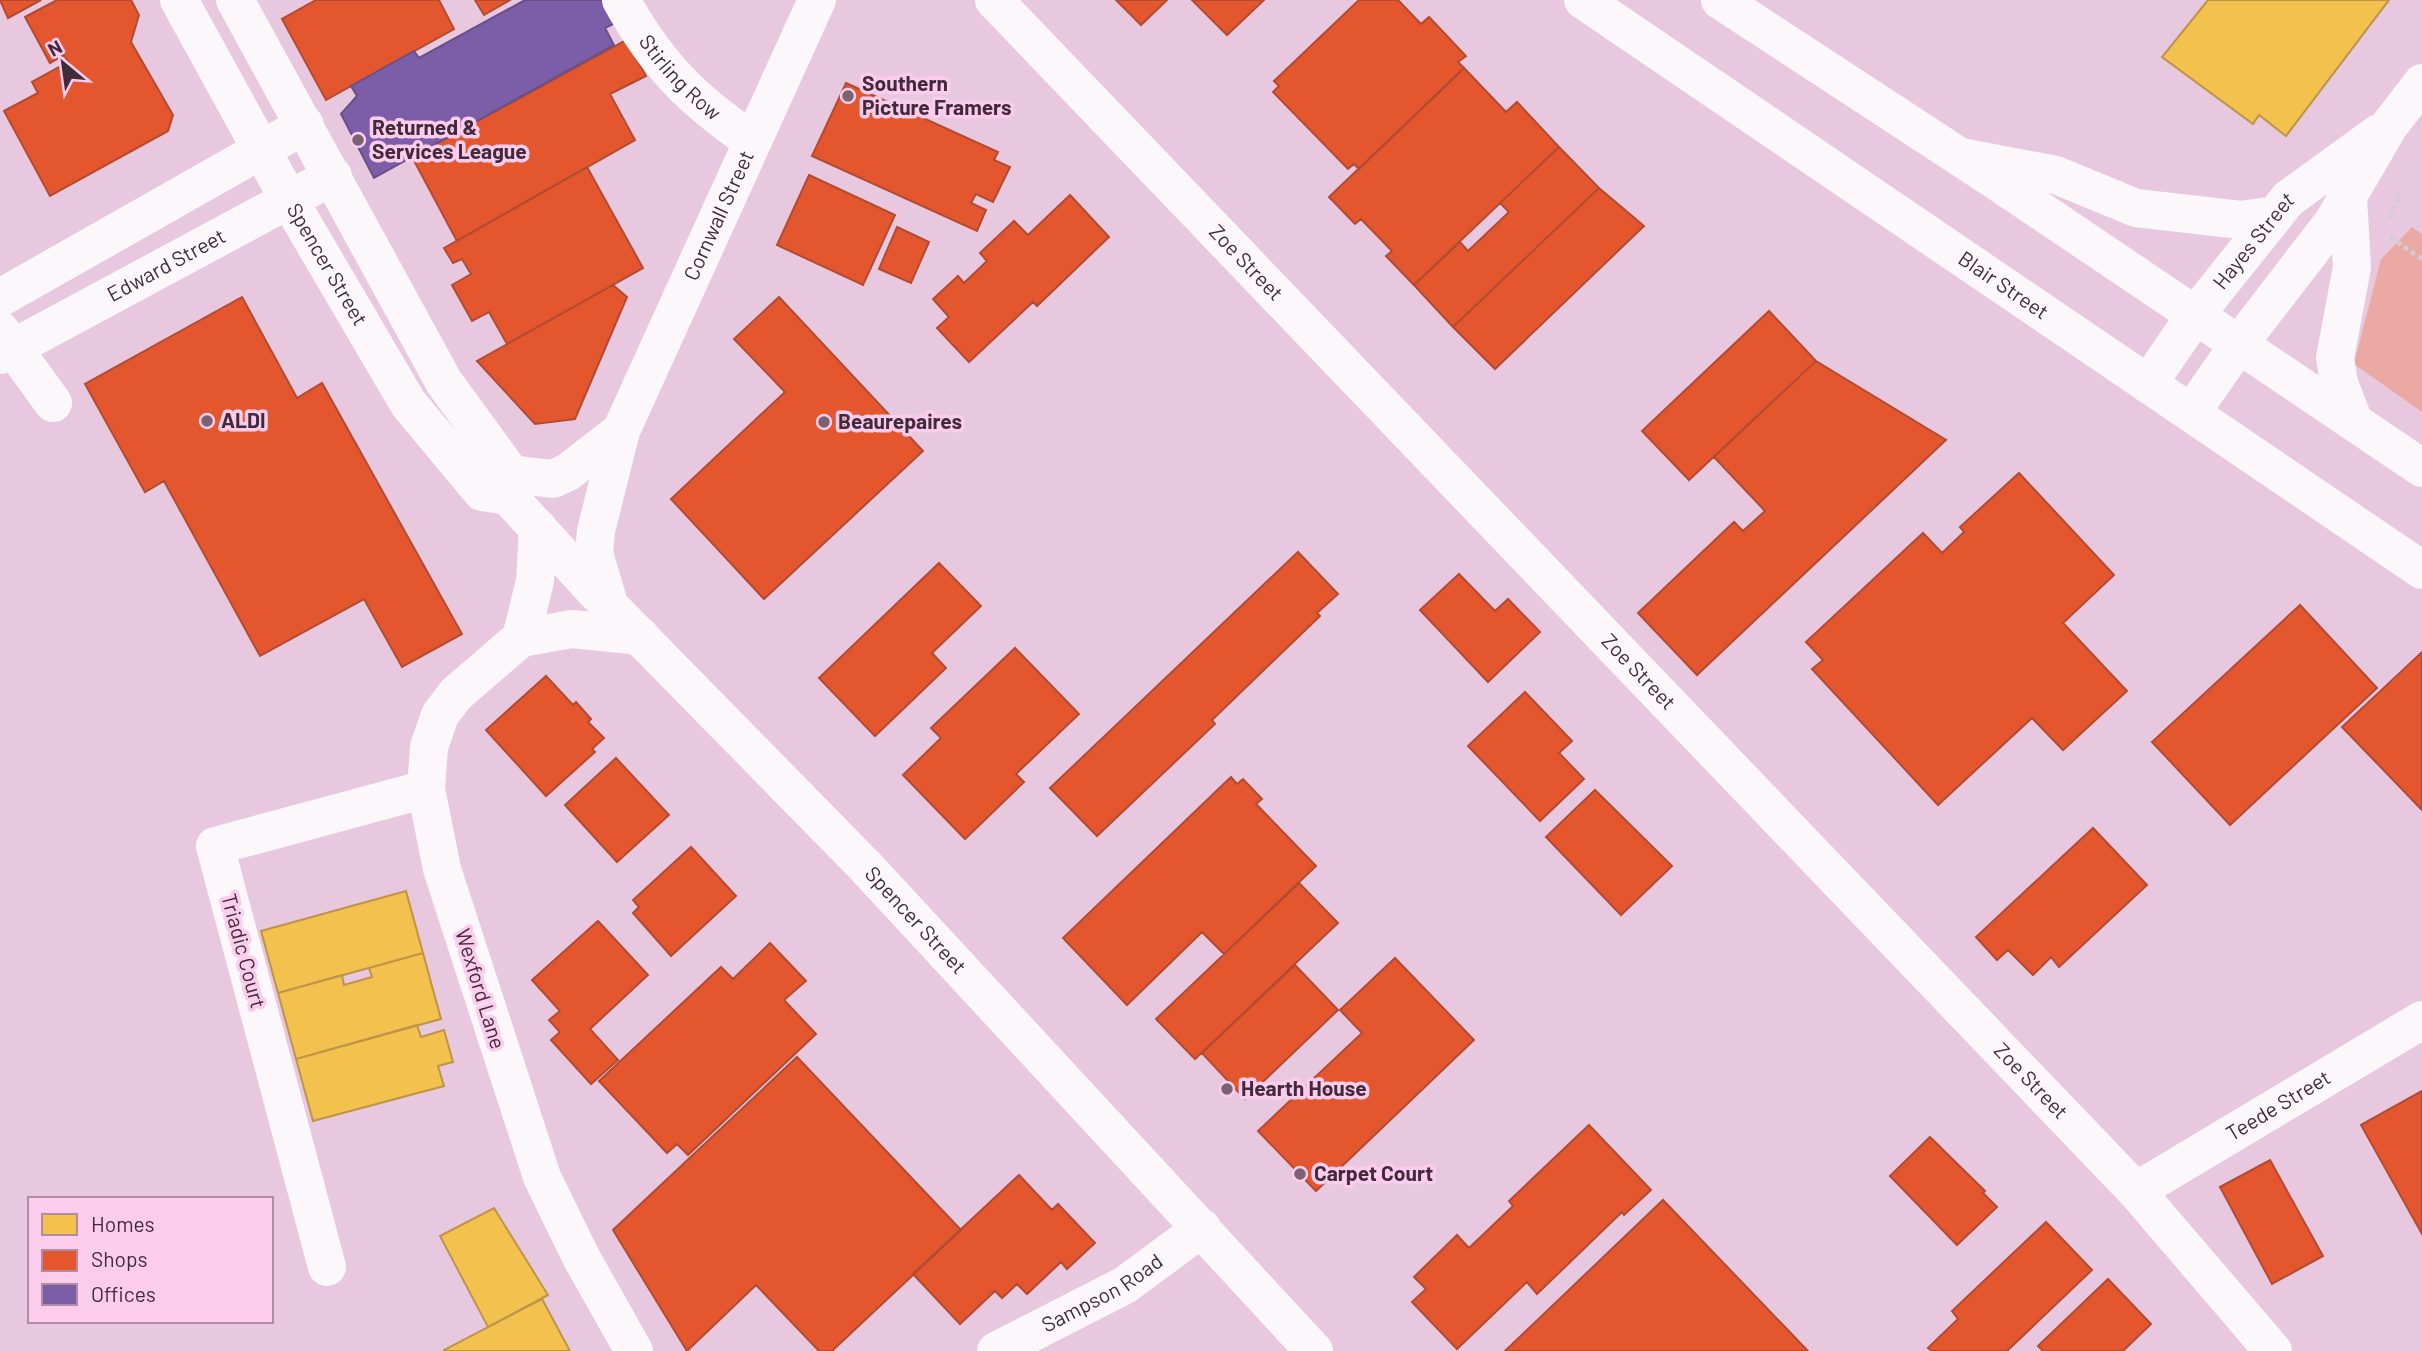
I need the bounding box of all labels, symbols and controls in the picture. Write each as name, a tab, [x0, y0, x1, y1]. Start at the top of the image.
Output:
north arrow	[28, 28, 98, 98]
street label: Stirling Row	[635, 29, 727, 125]
text: N	[43, 35, 66, 61]
place label: Southern Picture Framers	[862, 70, 1012, 119]
marker: Southern Picture Framers	[840, 88, 856, 104]
place label: Returned & Services League	[372, 114, 527, 163]
marker: Returned & Services League	[350, 132, 366, 148]
street label: Cornwall Street	[677, 146, 758, 284]
street label: Hayes Street	[2207, 185, 2298, 294]
street label: Spencer Street	[283, 198, 374, 329]
street label: Zoe Street	[1205, 218, 1289, 305]
street label: Edward Street	[102, 222, 229, 306]
street label: Blair Street	[1954, 245, 2054, 324]
place label: ALDI	[221, 407, 266, 432]
place label: Beaurepaires	[838, 408, 962, 433]
marker: ALDI	[199, 413, 215, 429]
marker: Beaurepaires	[816, 414, 832, 430]
street label: Zoe Street	[1597, 628, 1682, 714]
street label: Spencer Street	[861, 861, 972, 978]
street label: Triadic Court	[217, 891, 272, 1011]
street label: Wexford Lane	[451, 925, 512, 1052]
street label: Zoe Street	[1990, 1037, 2074, 1123]
street label: Teede Street	[2221, 1064, 2334, 1145]
place label: Hearth House	[1241, 1075, 1367, 1100]
marker: Hearth House	[1219, 1081, 1235, 1097]
place label: Carpet Court	[1314, 1160, 1433, 1185]
marker: Carpet Court	[1292, 1166, 1308, 1182]
legend	[28, 1197, 273, 1323]
text: Homes	[91, 1211, 155, 1236]
text: Shops	[91, 1246, 148, 1271]
street label: Sampson Road	[1037, 1248, 1167, 1337]
text: Offices	[91, 1281, 156, 1306]

